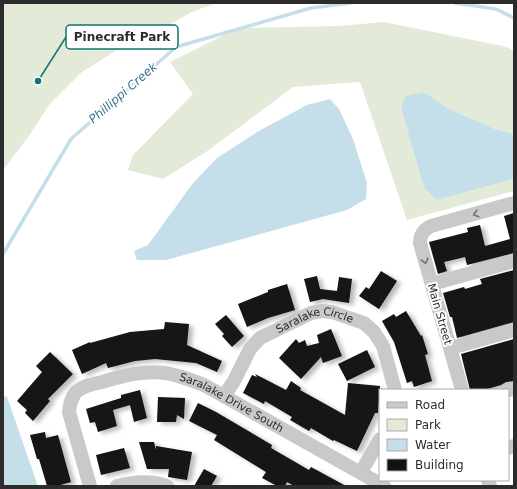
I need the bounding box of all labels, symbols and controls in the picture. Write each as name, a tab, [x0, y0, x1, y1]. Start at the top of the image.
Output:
callout: Pinecraft Park	[66, 25, 178, 49]
text: Pinecraft Park	[74, 30, 171, 44]
water label: Phillippi Creek	[86, 59, 161, 126]
one-way arrow	[473, 209, 480, 218]
one-way arrow	[420, 257, 429, 264]
street label: Main Street	[425, 282, 455, 347]
street label: Saralake Circle	[274, 305, 355, 336]
street label: Saralake Drive South	[178, 371, 286, 435]
legend	[379, 389, 509, 481]
text: Road	[415, 398, 445, 412]
text: Park	[415, 418, 441, 432]
text: Water	[415, 438, 451, 452]
text: Building	[415, 458, 464, 472]

